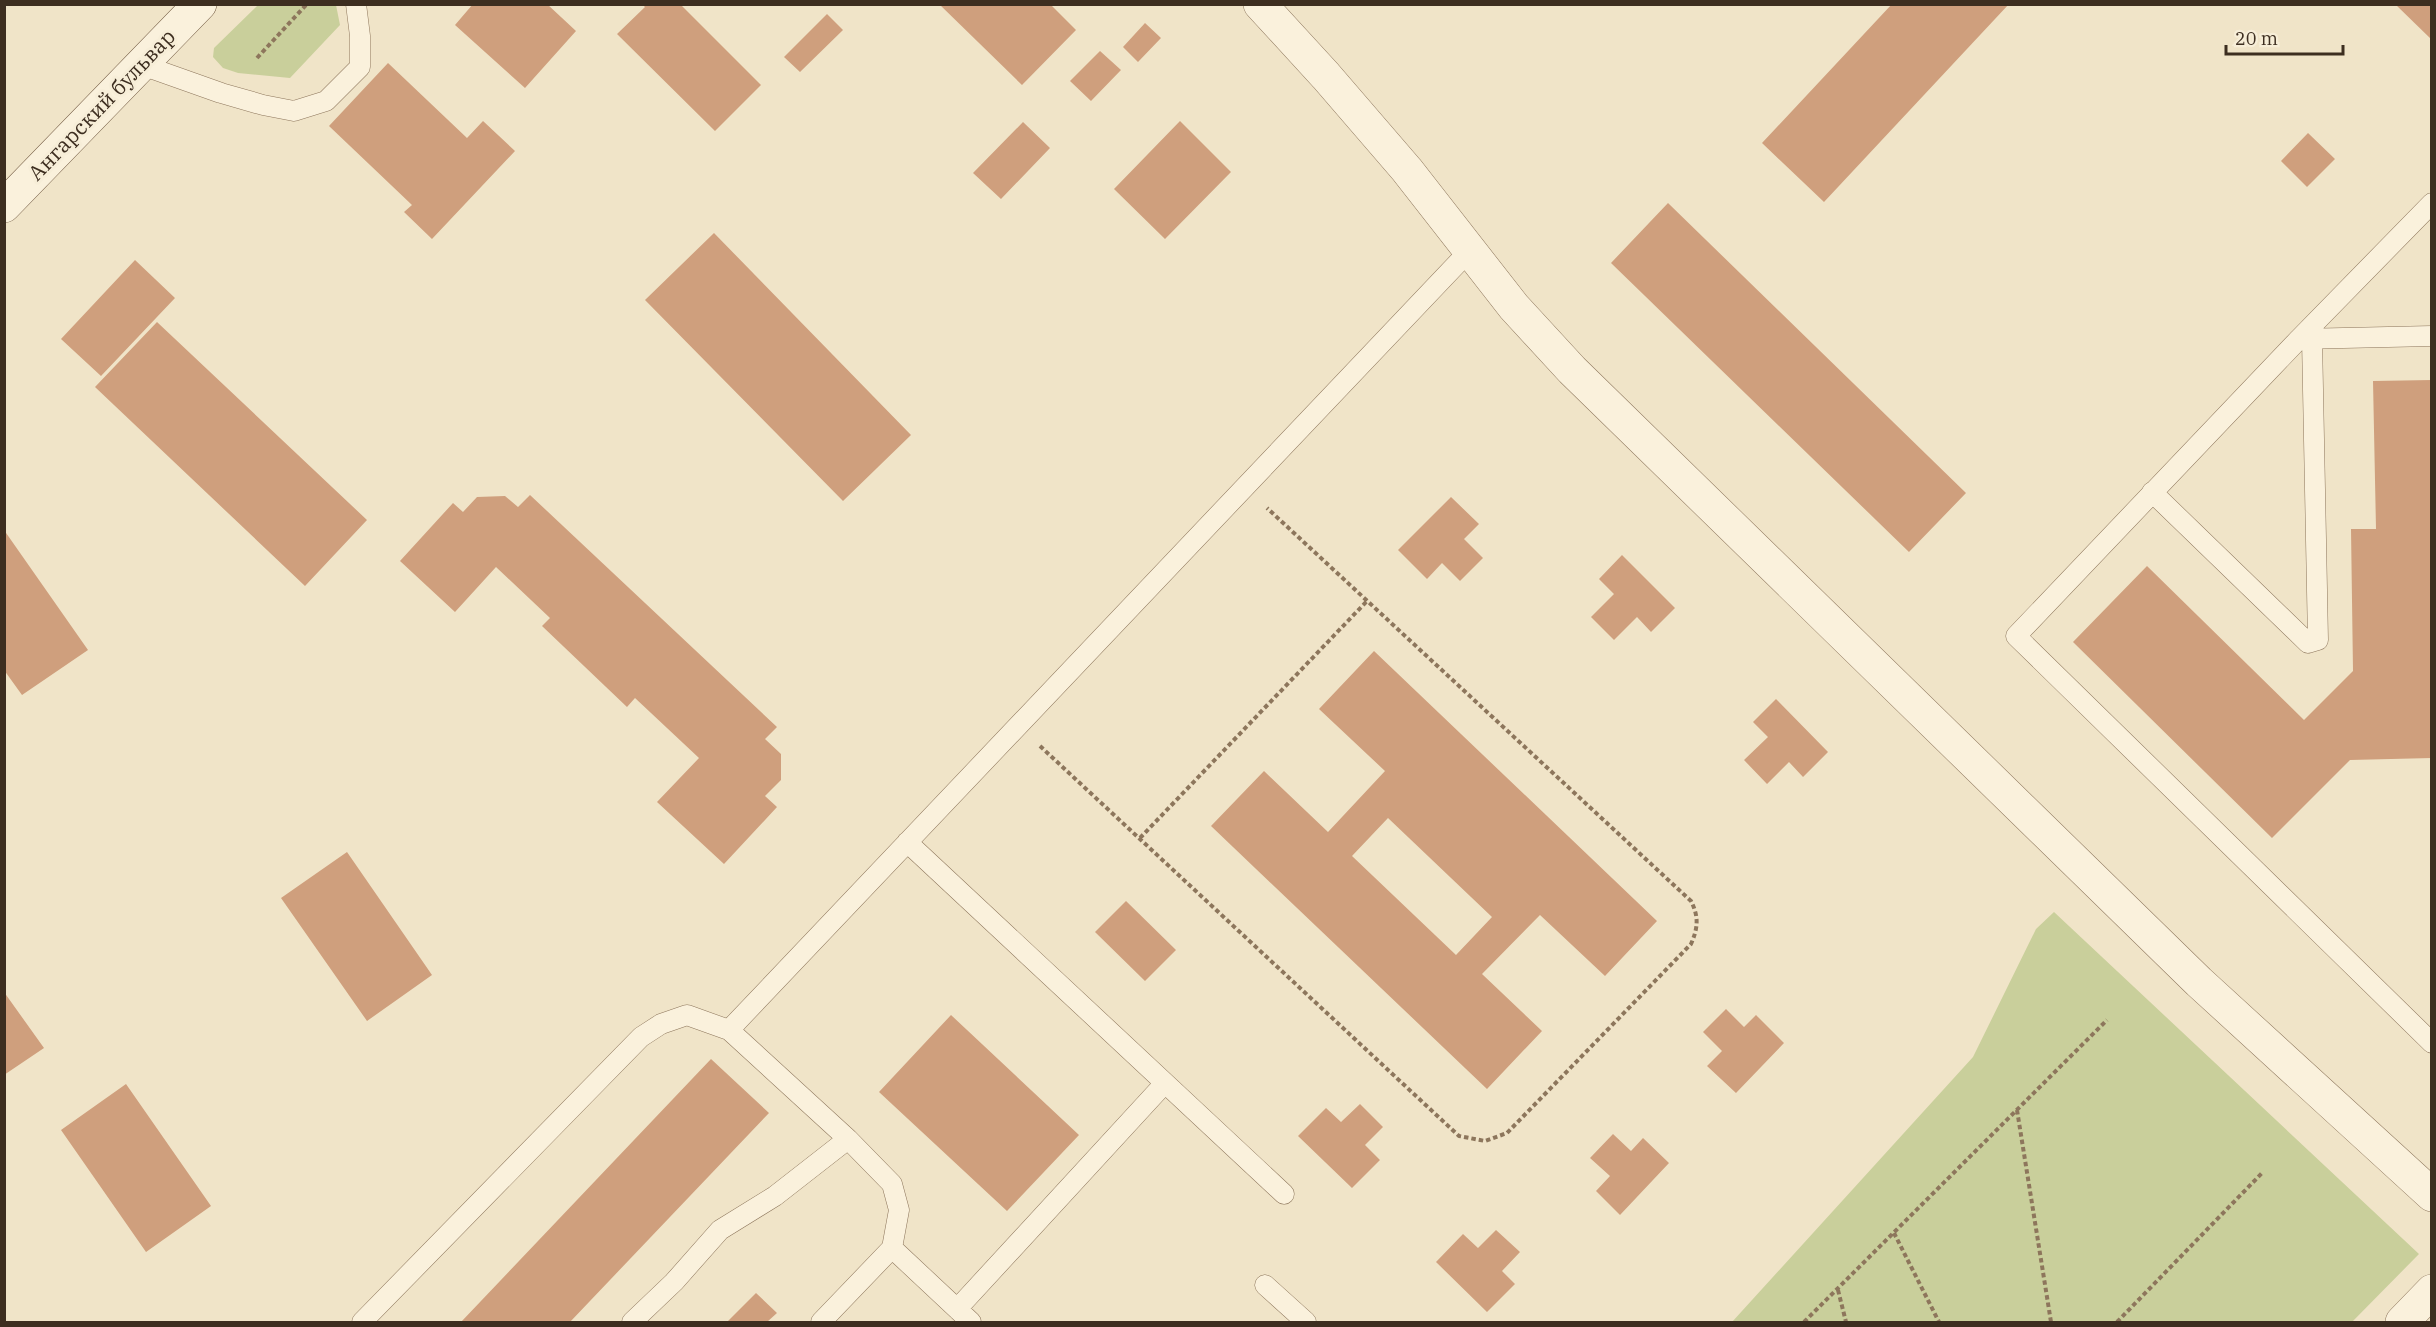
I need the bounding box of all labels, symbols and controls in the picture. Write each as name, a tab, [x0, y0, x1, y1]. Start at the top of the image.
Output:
scale bar	[2226, 18, 2343, 56]
street label: Ангарский бульвар	[22, 22, 181, 186]
text: 20 m	[2235, 27, 2278, 50]

